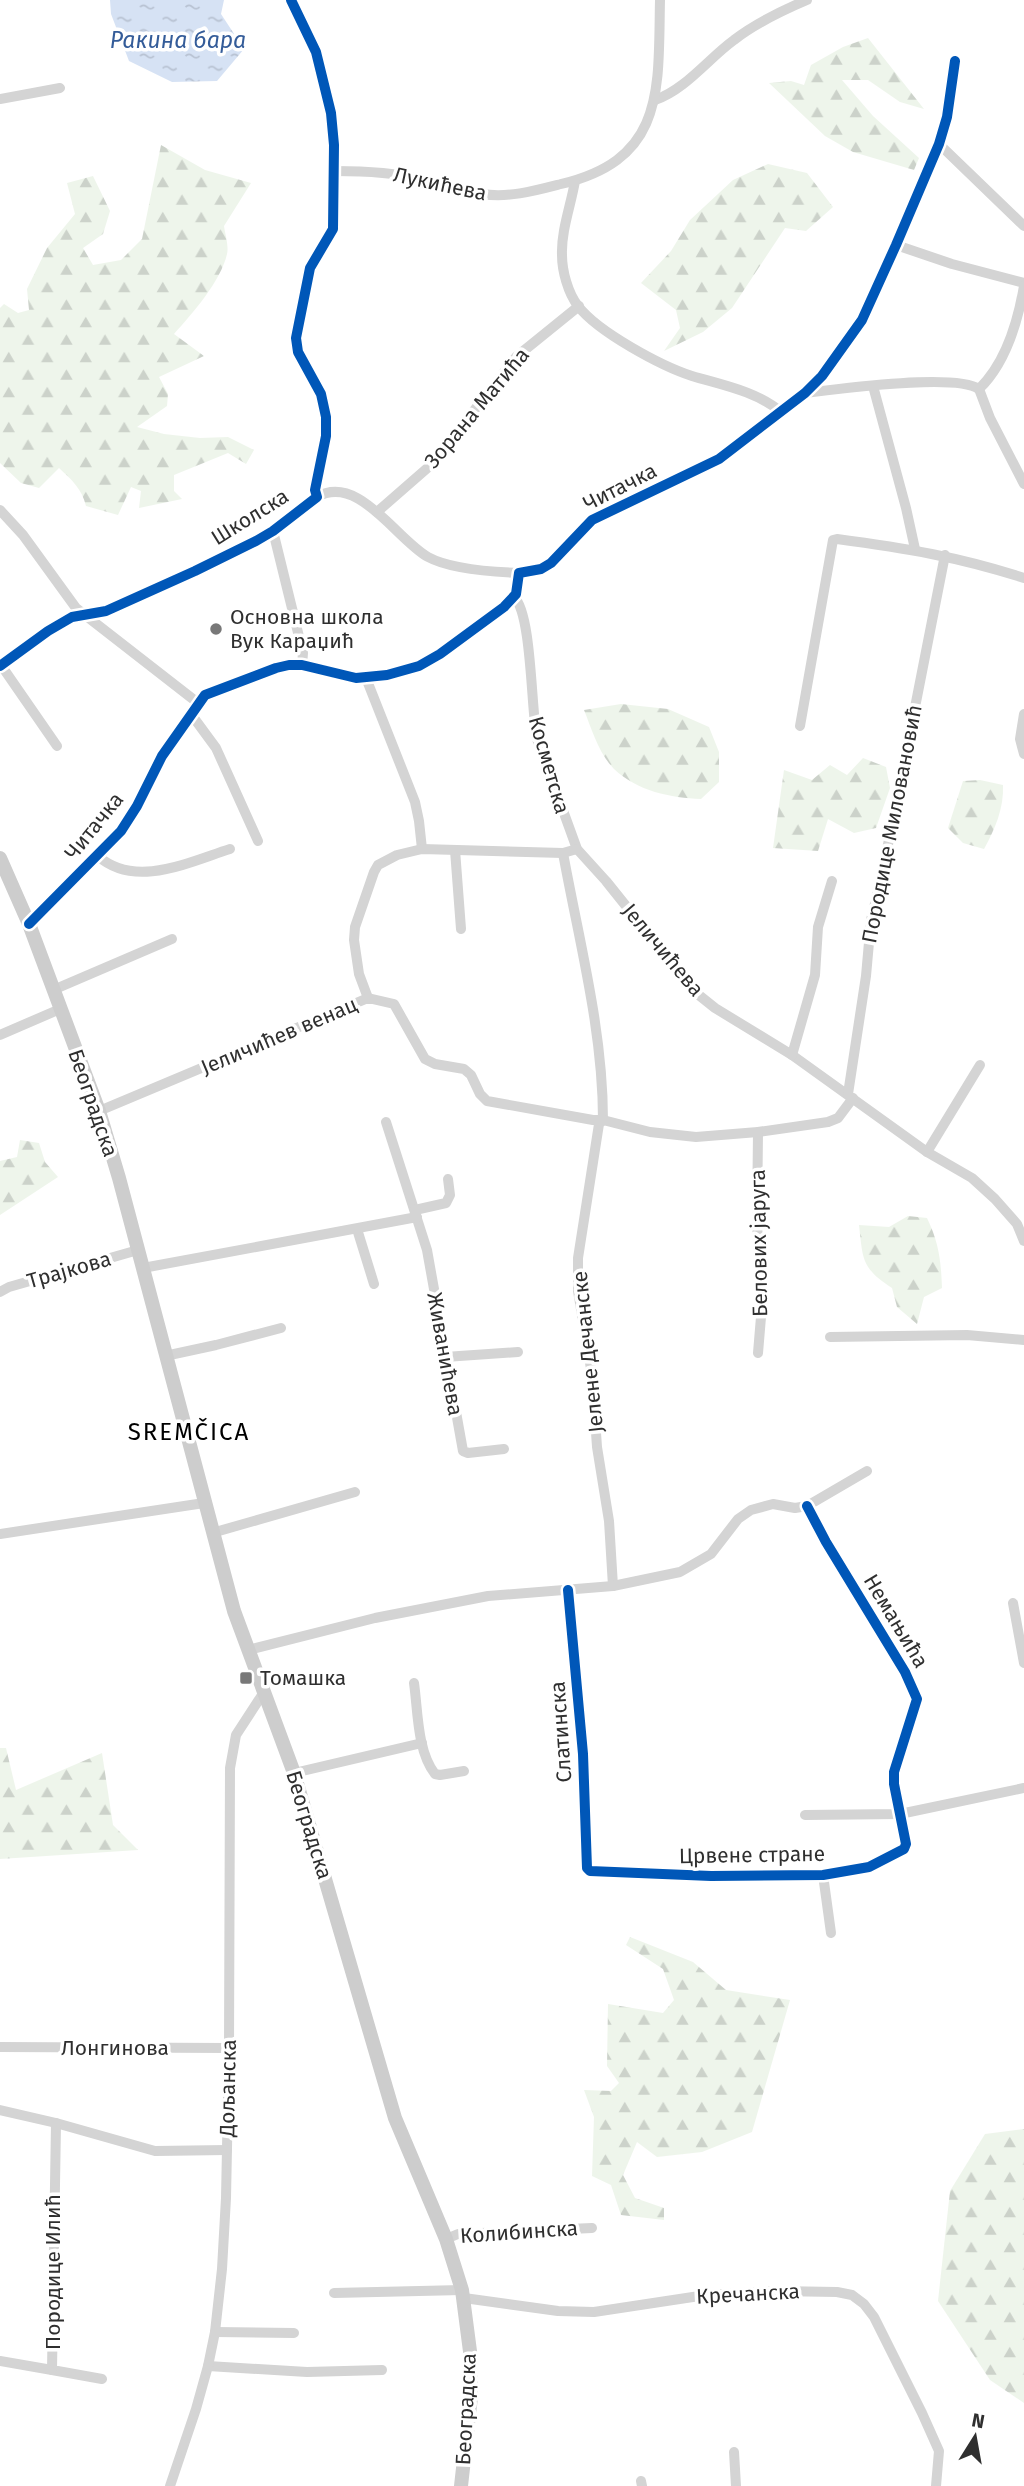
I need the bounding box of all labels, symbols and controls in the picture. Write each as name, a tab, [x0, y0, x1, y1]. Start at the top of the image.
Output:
water label: Ракина бара	[110, 26, 246, 54]
street label: Лукићева	[391, 161, 489, 207]
street label: Зорана Матића	[419, 342, 535, 474]
street label: Читачка	[579, 457, 661, 517]
street label: Школска	[206, 483, 294, 551]
place label: Основна школа Вук Караџић	[230, 604, 384, 654]
marker: Основна школа Вук Караџић	[208, 621, 224, 637]
street label: Породице Миловановић	[856, 703, 928, 945]
street label: Косметска	[523, 713, 575, 817]
street label: Читачка	[59, 787, 129, 865]
street label: Јеличићева	[617, 898, 709, 1002]
street label: Јеличићев венац	[197, 991, 361, 1081]
street label: Београдска	[62, 1046, 124, 1160]
street label: Белових јаруга	[745, 1169, 773, 1317]
street label: Трајкова	[24, 1246, 114, 1294]
street label: Јелене Дечанске	[567, 1270, 609, 1434]
street label: Живанићева	[421, 1290, 469, 1418]
district label: SREMČICA	[128, 1417, 250, 1446]
street label: Немањића	[858, 1569, 934, 1673]
place label: Томашка	[260, 1665, 346, 1691]
marker: Томашка	[238, 1670, 254, 1686]
street label: Слатинска	[544, 1680, 578, 1784]
street label: Београдска	[280, 1768, 338, 1882]
street label: Црвене стране	[679, 1841, 825, 1869]
street label: Лонгинова	[61, 2035, 169, 2061]
street label: Дољанска	[214, 2039, 242, 2138]
street label: Породице Илић	[40, 2194, 66, 2350]
street label: Колибинска	[459, 2215, 579, 2249]
street label: Кречанска	[695, 2278, 801, 2310]
street label: Београдска	[450, 2352, 482, 2466]
north arrow	[940, 2402, 1010, 2472]
text: N	[970, 2408, 987, 2433]

